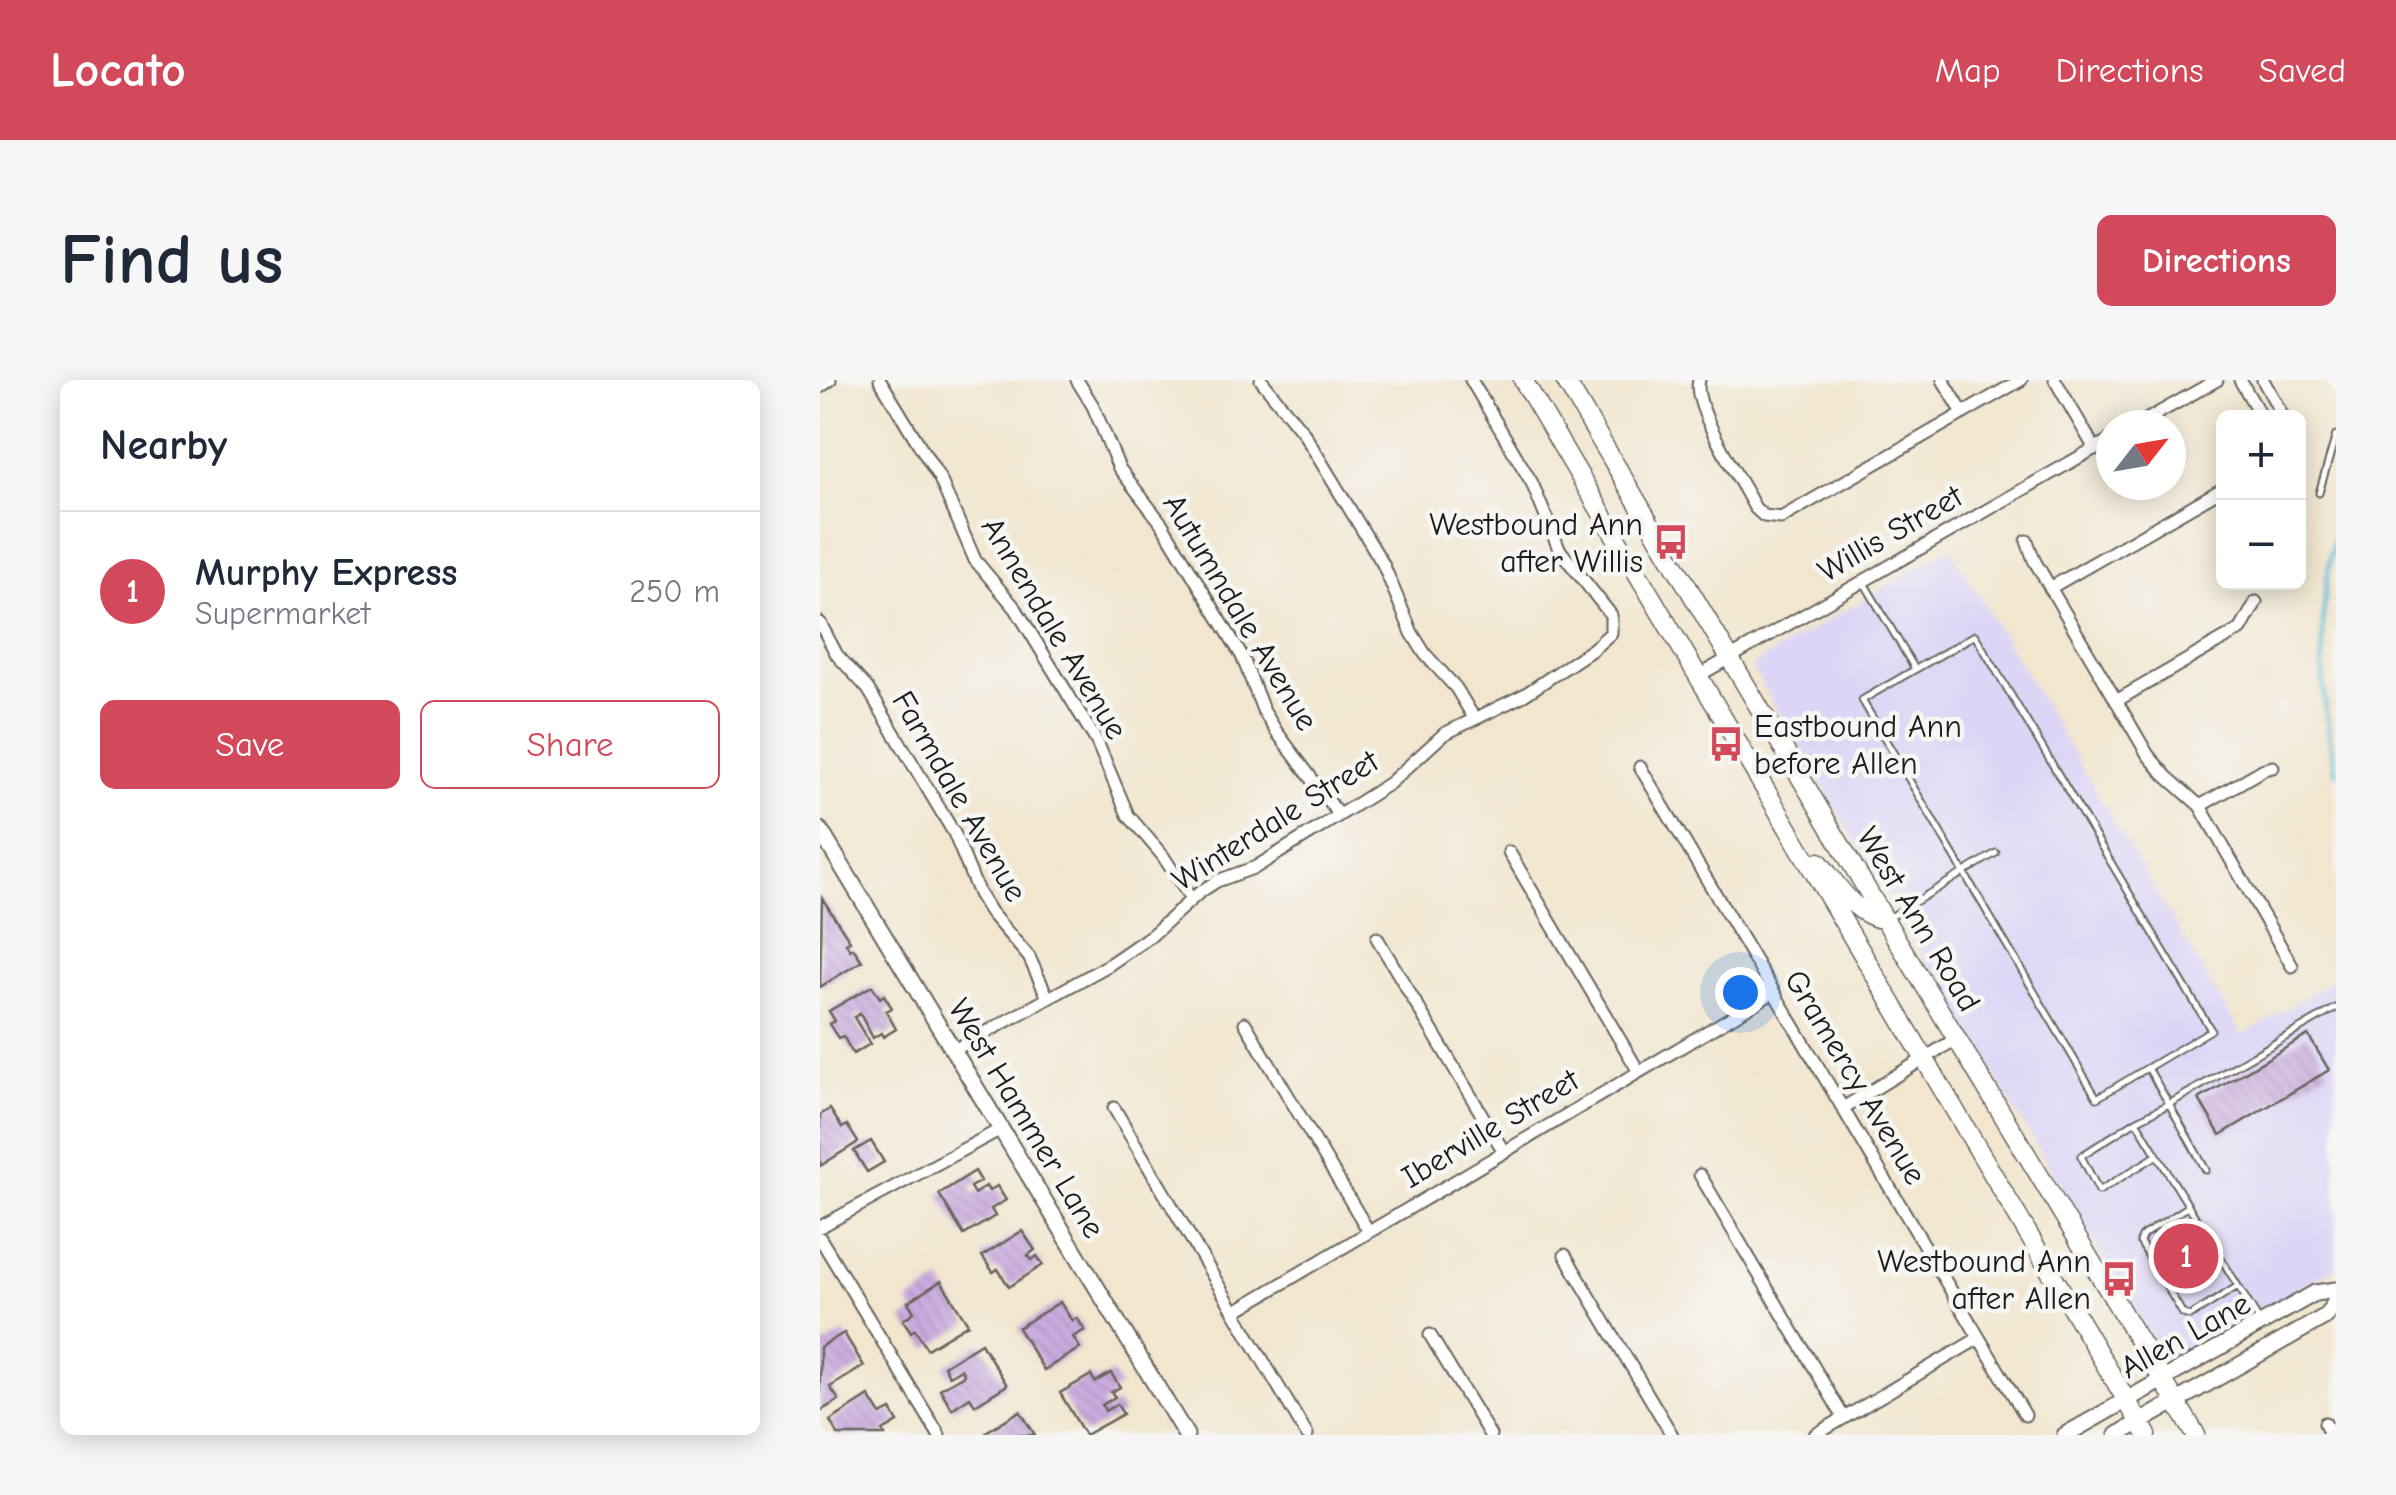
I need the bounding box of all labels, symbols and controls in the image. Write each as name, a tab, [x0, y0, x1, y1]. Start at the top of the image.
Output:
text: Locato	[50, 43, 186, 98]
text: Map	[1935, 50, 2001, 91]
text: Directions	[2056, 50, 2204, 91]
text: Saved	[2259, 50, 2346, 91]
button: Directions	[2097, 215, 2336, 306]
text: Find us	[60, 220, 283, 301]
north arrow	[2096, 410, 2186, 500]
map controls	[2216, 410, 2306, 590]
button: +	[2216, 410, 2306, 500]
text: Nearby	[100, 421, 227, 470]
street label: Willis Street	[1812, 477, 1970, 590]
street label: Autumndale Avenue	[1155, 487, 1326, 737]
button: −	[2216, 500, 2306, 590]
place label: Westbound Ann after Willis	[1429, 506, 1643, 580]
street label: Annendale Avenue	[974, 511, 1135, 746]
bus stop icon: Westbound Ann after Willis	[1652, 523, 1690, 561]
text: Murphy Express	[195, 551, 458, 595]
text: 1	[126, 573, 139, 610]
text: 250 m	[629, 573, 720, 610]
text: Supermarket	[195, 595, 370, 632]
street label: Farmdale Avenue	[884, 684, 1035, 908]
button: Save	[100, 700, 400, 789]
button: Share	[420, 700, 720, 789]
place label: Eastbound Ann before Allen	[1754, 708, 1962, 782]
bus stop icon: Eastbound Ann before Allen	[1707, 725, 1745, 763]
street label: Winterdale Street	[1165, 742, 1386, 899]
street label: West Ann Road	[1849, 820, 1988, 1018]
street label: Gramercy Avenue	[1777, 963, 1934, 1191]
your location	[1715, 967, 1766, 1018]
street label: West Hammer Lane	[941, 992, 1113, 1245]
street label: Iberville Street	[1395, 1061, 1586, 1196]
pin: 1	[2154, 1218, 2218, 1294]
place label: Westbound Ann after Allen	[1877, 1243, 2091, 1317]
bus stop icon: Westbound Ann after Allen	[2100, 1260, 2138, 1298]
street label: Allen Lane	[2114, 1285, 2257, 1386]

